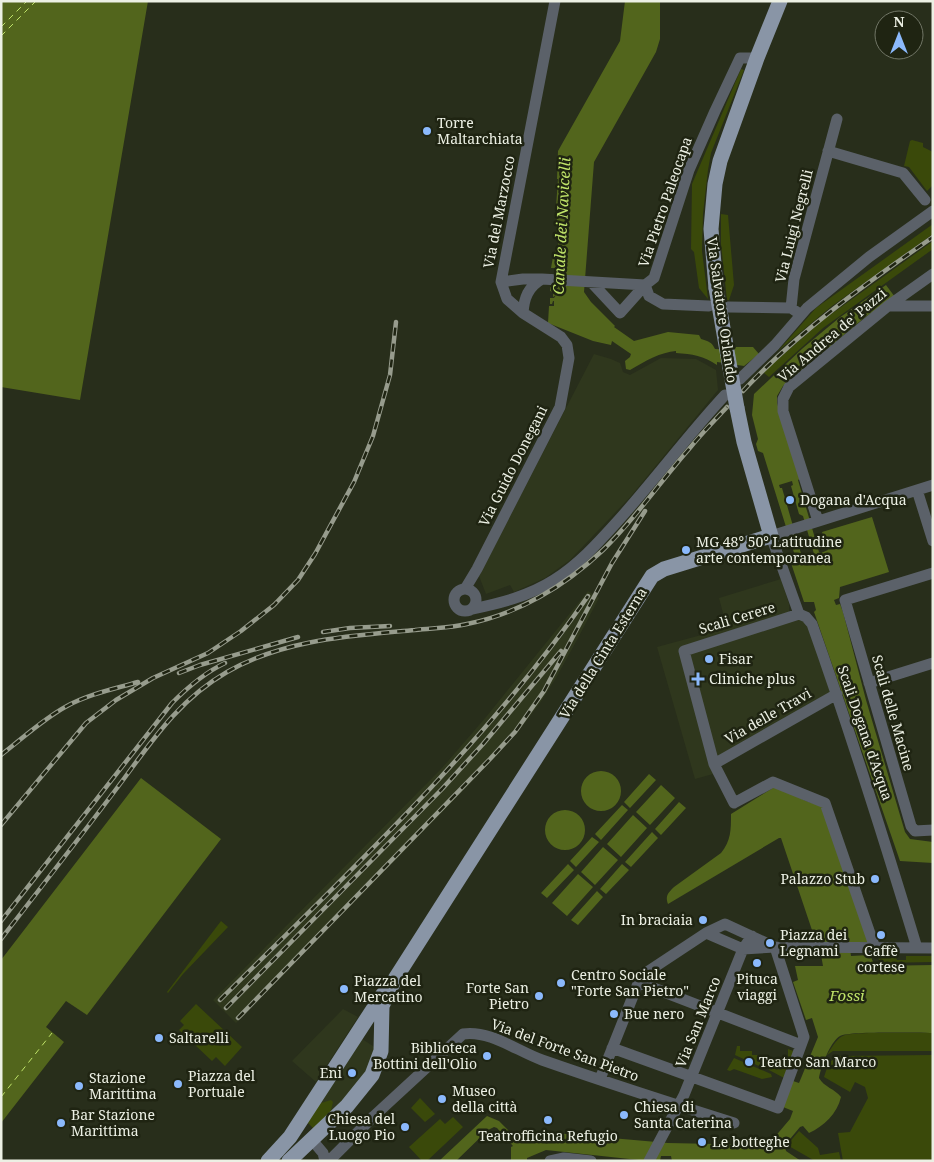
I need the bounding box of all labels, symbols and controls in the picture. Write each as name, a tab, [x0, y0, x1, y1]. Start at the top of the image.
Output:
north arrow	[874, 10, 924, 60]
text: N	[893, 12, 905, 31]
place label: Torre Maltarchiata	[437, 113, 523, 148]
marker: Torre Maltarchiata	[421, 125, 433, 137]
street label: Via Pietro Paleocapa	[633, 134, 696, 270]
street label: Via del Marzocco	[478, 154, 519, 270]
water label: Canale dei Navicelli	[547, 156, 575, 295]
street label: Via Luigi Negrelli	[770, 167, 817, 285]
street label: Via Salvatore Orlando	[703, 236, 742, 384]
street label: Via Andrea de' Pazzi	[773, 283, 890, 386]
street label: Via Guido Donegani	[474, 402, 551, 529]
place label: Dogana d'Acqua	[800, 490, 907, 509]
marker: Dogana d'Acqua	[784, 494, 796, 506]
place label: MG 48° 50° Latitudine arte contemporanea	[696, 532, 842, 567]
marker: MG 48° 50° Latitudine arte contemporanea	[680, 544, 692, 556]
street label: Via della Cinta Esterna	[554, 583, 651, 722]
street label: Scali Cerere	[696, 597, 777, 638]
place label: Fisar	[719, 649, 753, 668]
marker: Fisar	[703, 653, 715, 665]
street label: Scali delle Macine	[868, 653, 919, 773]
street label: Scali Dogana d'Acqua	[833, 663, 898, 803]
place label: Cliniche plus	[709, 669, 795, 688]
marker: Cliniche plus	[691, 672, 705, 686]
street label: Via delle Travi	[721, 683, 815, 748]
place label: Palazzo Stub	[780, 869, 865, 888]
marker: Palazzo Stub	[869, 873, 881, 885]
place label: In braciaia	[621, 910, 693, 929]
marker: In braciaia	[697, 914, 709, 926]
place label: Piazza dei Legnami	[780, 925, 848, 960]
marker: Caffè cortese	[875, 929, 887, 941]
marker: Piazza dei Legnami	[764, 937, 776, 949]
place label: Caffè cortese	[857, 941, 905, 976]
marker: Pituca viaggi	[751, 957, 763, 969]
place label: Centro Sociale "Forte San Pietro"	[571, 965, 689, 1000]
place label: Pituca viaggi	[736, 969, 778, 1004]
place label: Piazza del Mercatino	[354, 971, 423, 1006]
street label: Via San Marco	[671, 974, 724, 1070]
marker: Centro Sociale "Forte San Pietro"	[555, 977, 567, 989]
place label: Forte San Pietro	[466, 978, 529, 1013]
marker: Piazza del Mercatino	[338, 983, 350, 995]
water label: Fossi	[828, 985, 865, 1005]
marker: Forte San Pietro	[533, 990, 545, 1002]
place label: Bue nero	[624, 1004, 684, 1023]
marker: Bue nero	[608, 1008, 620, 1020]
street label: Via del Forte San Pietro	[489, 1014, 642, 1085]
place label: Saltarelli	[169, 1028, 229, 1047]
marker: Saltarelli	[153, 1032, 165, 1044]
place label: Biblioteca Bottini dell'Olio	[373, 1038, 477, 1073]
marker: Biblioteca Bottini dell'Olio	[481, 1050, 493, 1062]
place label: Teatro San Marco	[759, 1052, 876, 1071]
marker: Teatro San Marco	[743, 1056, 755, 1068]
place label: Eni	[320, 1063, 343, 1082]
place label: Piazza del Portuale	[188, 1066, 256, 1101]
marker: Eni	[346, 1067, 358, 1079]
place label: Stazione Marittima	[89, 1068, 157, 1103]
marker: Piazza del Portuale	[172, 1078, 184, 1090]
marker: Stazione Marittima	[73, 1080, 85, 1092]
place label: Museo della città	[452, 1081, 518, 1116]
marker: Museo della città	[436, 1093, 448, 1105]
place label: Chiesa di Santa Caterina	[634, 1097, 732, 1132]
place label: Bar Stazione Marittima	[71, 1105, 155, 1140]
place label: Chiesa del Luogo Pio	[327, 1109, 396, 1144]
marker: Chiesa di Santa Caterina	[618, 1109, 630, 1121]
marker: Teatrofficina Refugio	[542, 1114, 554, 1126]
marker: Bar Stazione Marittima	[55, 1117, 67, 1129]
marker: Chiesa del Luogo Pio	[399, 1121, 411, 1133]
place label: Teatrofficina Refugio	[478, 1126, 618, 1145]
place label: Le botteghe	[712, 1132, 790, 1151]
marker: Le botteghe	[696, 1136, 708, 1148]

